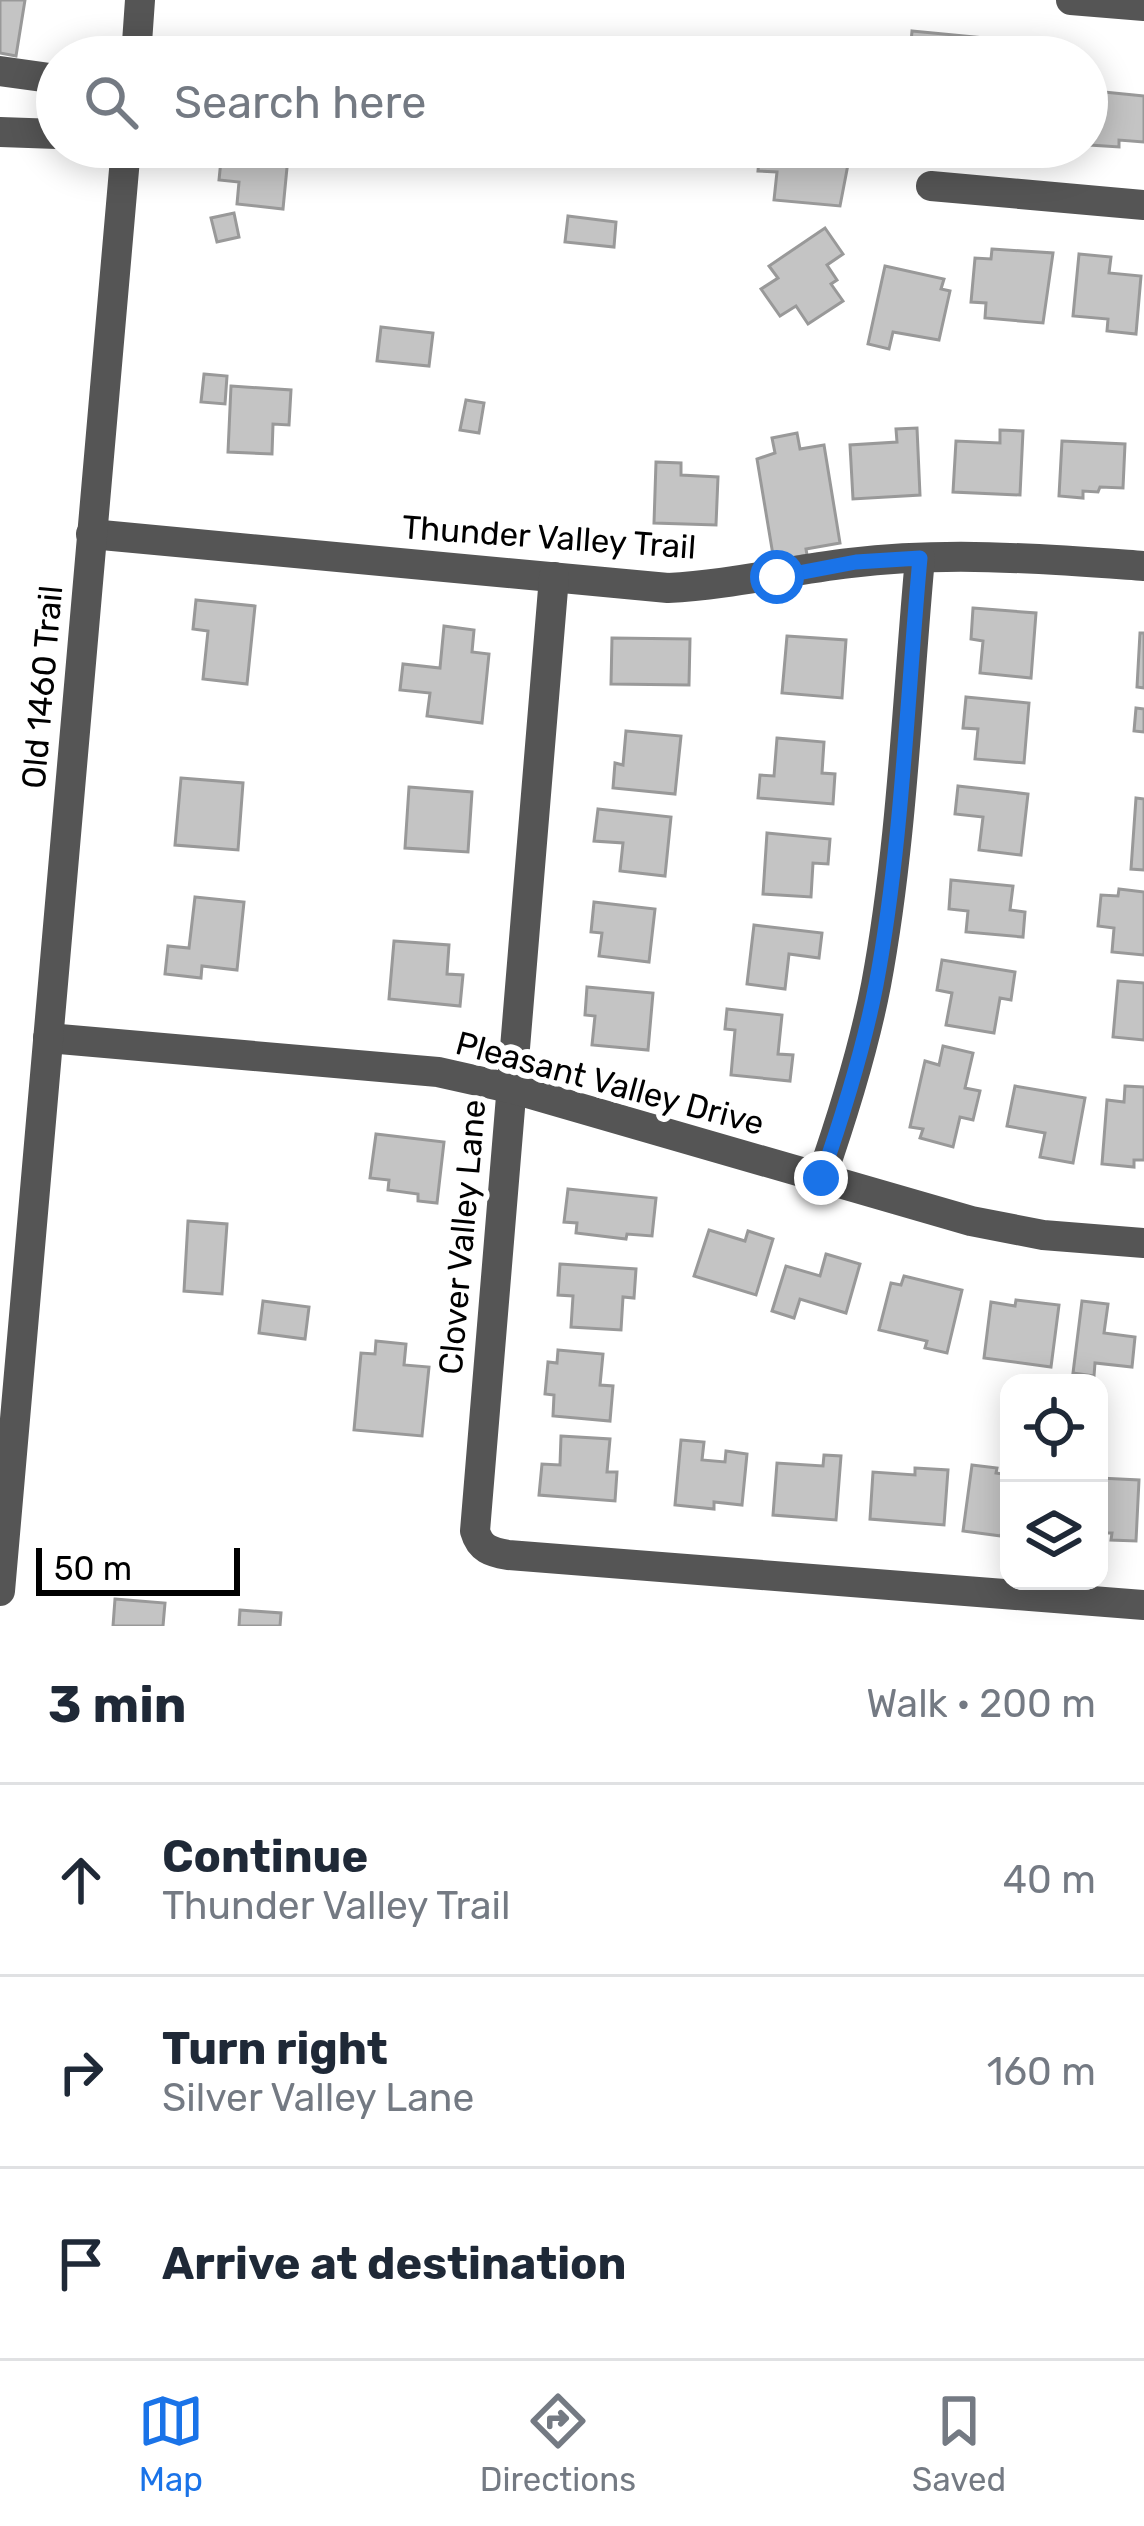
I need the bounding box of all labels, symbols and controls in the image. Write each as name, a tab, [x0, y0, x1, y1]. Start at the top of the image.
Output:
search box	[36, 36, 1108, 168]
icon: search	[78, 69, 144, 135]
text: Search here	[174, 76, 426, 129]
street label: Thunder Valley Trail	[401, 507, 697, 567]
route start	[750, 550, 804, 604]
street label: Old 1460 Trail	[14, 584, 70, 790]
street label: Pleasant Valley Drive	[452, 1023, 768, 1143]
street label: Clover Valley Lane	[431, 1098, 493, 1376]
route end	[794, 1151, 848, 1205]
map controls	[1000, 1374, 1108, 1590]
button: locate	[1000, 1374, 1108, 1482]
button: layers	[1000, 1482, 1108, 1590]
scale bar	[36, 1542, 240, 1595]
text: 50 m	[54, 1549, 132, 1588]
text: 3 min	[48, 1674, 187, 1735]
text: Walk · 200 m	[866, 1681, 1096, 1727]
text: Continue	[162, 1830, 368, 1883]
icon: ahead	[48, 1847, 114, 1913]
text: 40 m	[1003, 1857, 1096, 1903]
text: Thunder Valley Trail	[162, 1883, 510, 1929]
text: Turn right	[162, 2022, 388, 2075]
icon: right	[48, 2039, 114, 2105]
text: 160 m	[987, 2049, 1096, 2095]
text: Silver Valley Lane	[162, 2075, 474, 2121]
icon: arrive	[48, 2231, 114, 2297]
text: Arrive at destination	[162, 2237, 627, 2290]
tab: Map	[138, 2388, 204, 2499]
tab: Directions	[480, 2388, 636, 2499]
tab: Saved	[912, 2388, 1006, 2499]

